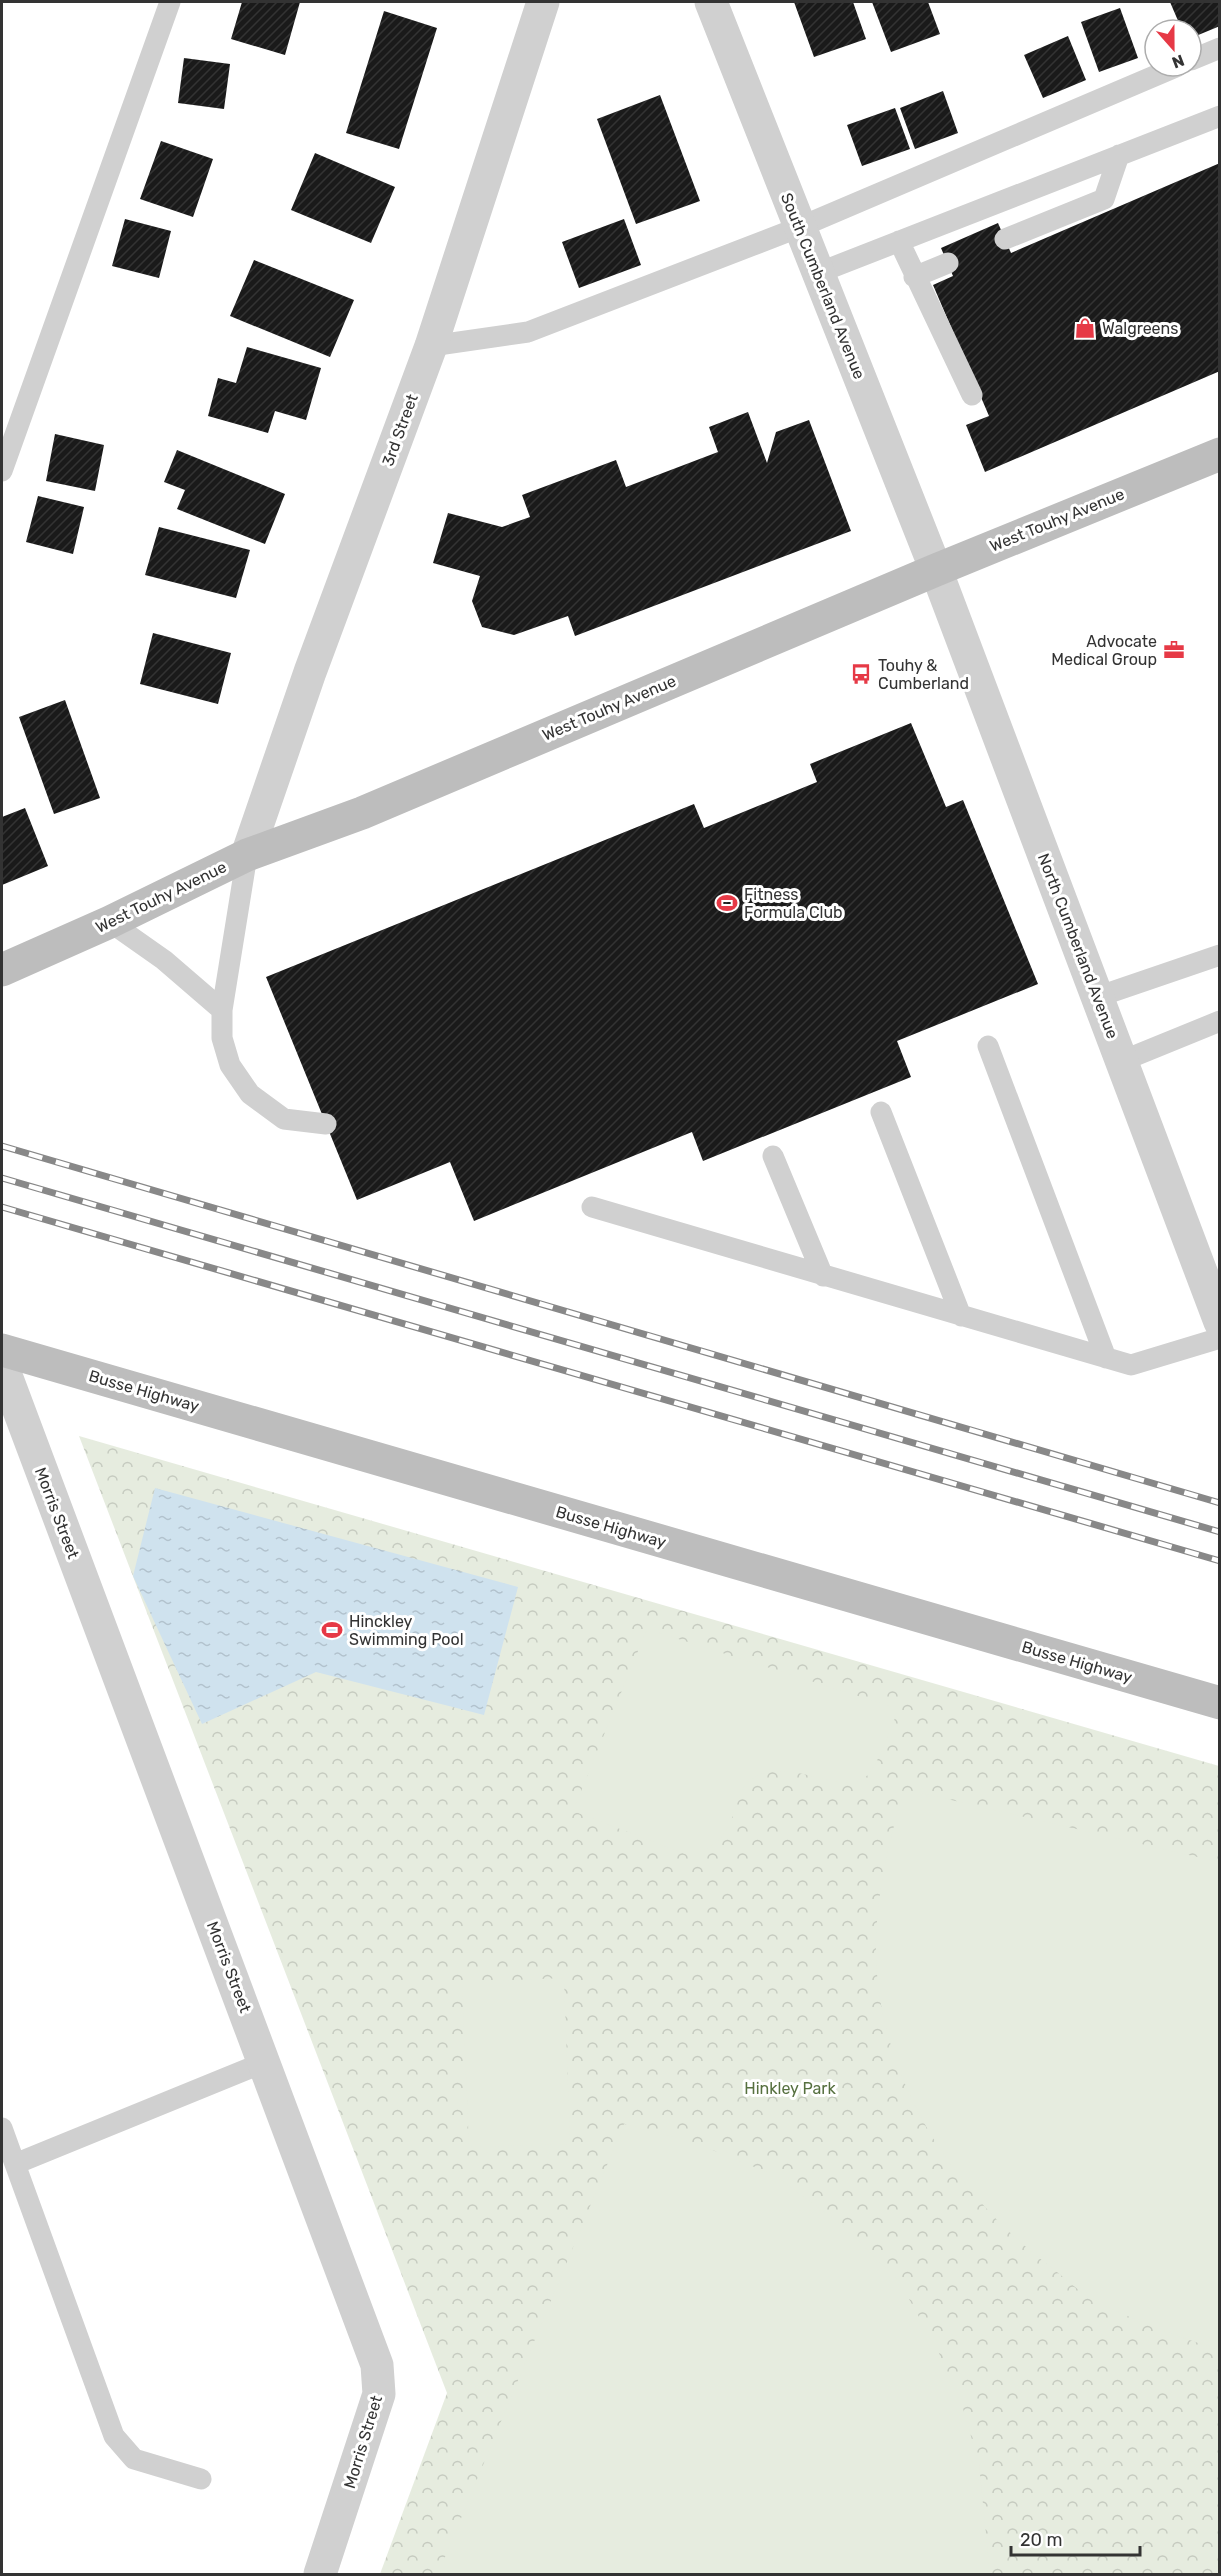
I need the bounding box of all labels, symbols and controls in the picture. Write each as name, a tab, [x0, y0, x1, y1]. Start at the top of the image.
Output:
north arrow	[1143, 18, 1203, 78]
text: N	[1169, 51, 1187, 72]
street label: South Cumberland Avenue	[777, 190, 869, 382]
shop icon: Walgreens	[1073, 316, 1097, 340]
place label: Walgreens	[1102, 319, 1178, 338]
street label: 3rd Street	[378, 391, 422, 469]
street label: West Touhy Avenue	[987, 484, 1127, 556]
place label: Advocate Medical Group	[1051, 632, 1157, 669]
office icon: Advocate Medical Group	[1162, 638, 1186, 662]
place label: Touhy & Cumberland	[878, 656, 969, 693]
bus stop icon: Touhy & Cumberland	[849, 662, 873, 686]
street label: West Touhy Avenue	[539, 671, 679, 745]
street label: North Cumberland Avenue	[1034, 851, 1122, 1041]
street label: West Touhy Avenue	[92, 857, 230, 937]
place label: Fitness Formula Club	[744, 885, 843, 922]
sports icon: Fitness Formula Club	[715, 891, 739, 915]
street label: Busse Highway	[87, 1366, 202, 1416]
street label: Morris Street	[31, 1465, 83, 1561]
street label: Busse Highway	[554, 1502, 669, 1552]
place label: Hinckley Swimming Pool	[349, 1612, 464, 1649]
sports icon: Hinckley Swimming Pool	[320, 1618, 344, 1642]
street label: Busse Highway	[1020, 1637, 1135, 1687]
street label: Morris Street	[203, 1919, 255, 2015]
park label: Hinkley Park	[744, 2079, 836, 2098]
street label: Morris Street	[340, 2393, 386, 2491]
scale bar	[1011, 2519, 1140, 2557]
text: 20 m	[1020, 2529, 1062, 2551]

